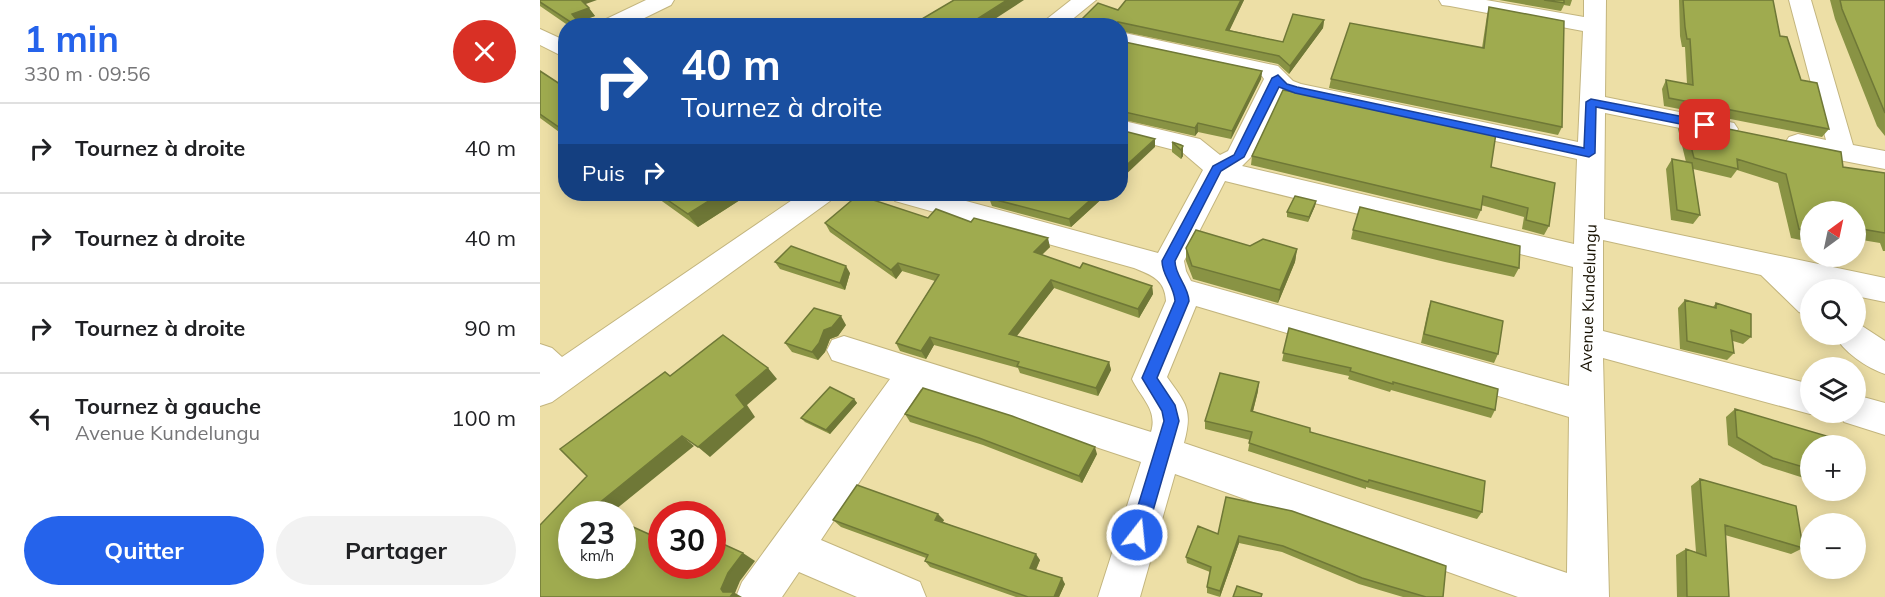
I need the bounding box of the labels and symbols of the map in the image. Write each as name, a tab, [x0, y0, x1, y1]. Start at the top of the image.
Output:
pin	[1679, 99, 1730, 150]
north arrow	[1800, 201, 1866, 267]
street label: Avenue Kundelungu	[1575, 224, 1601, 372]
speed limit sign: 30	[648, 501, 726, 579]
position arrow	[1105, 503, 1169, 567]

